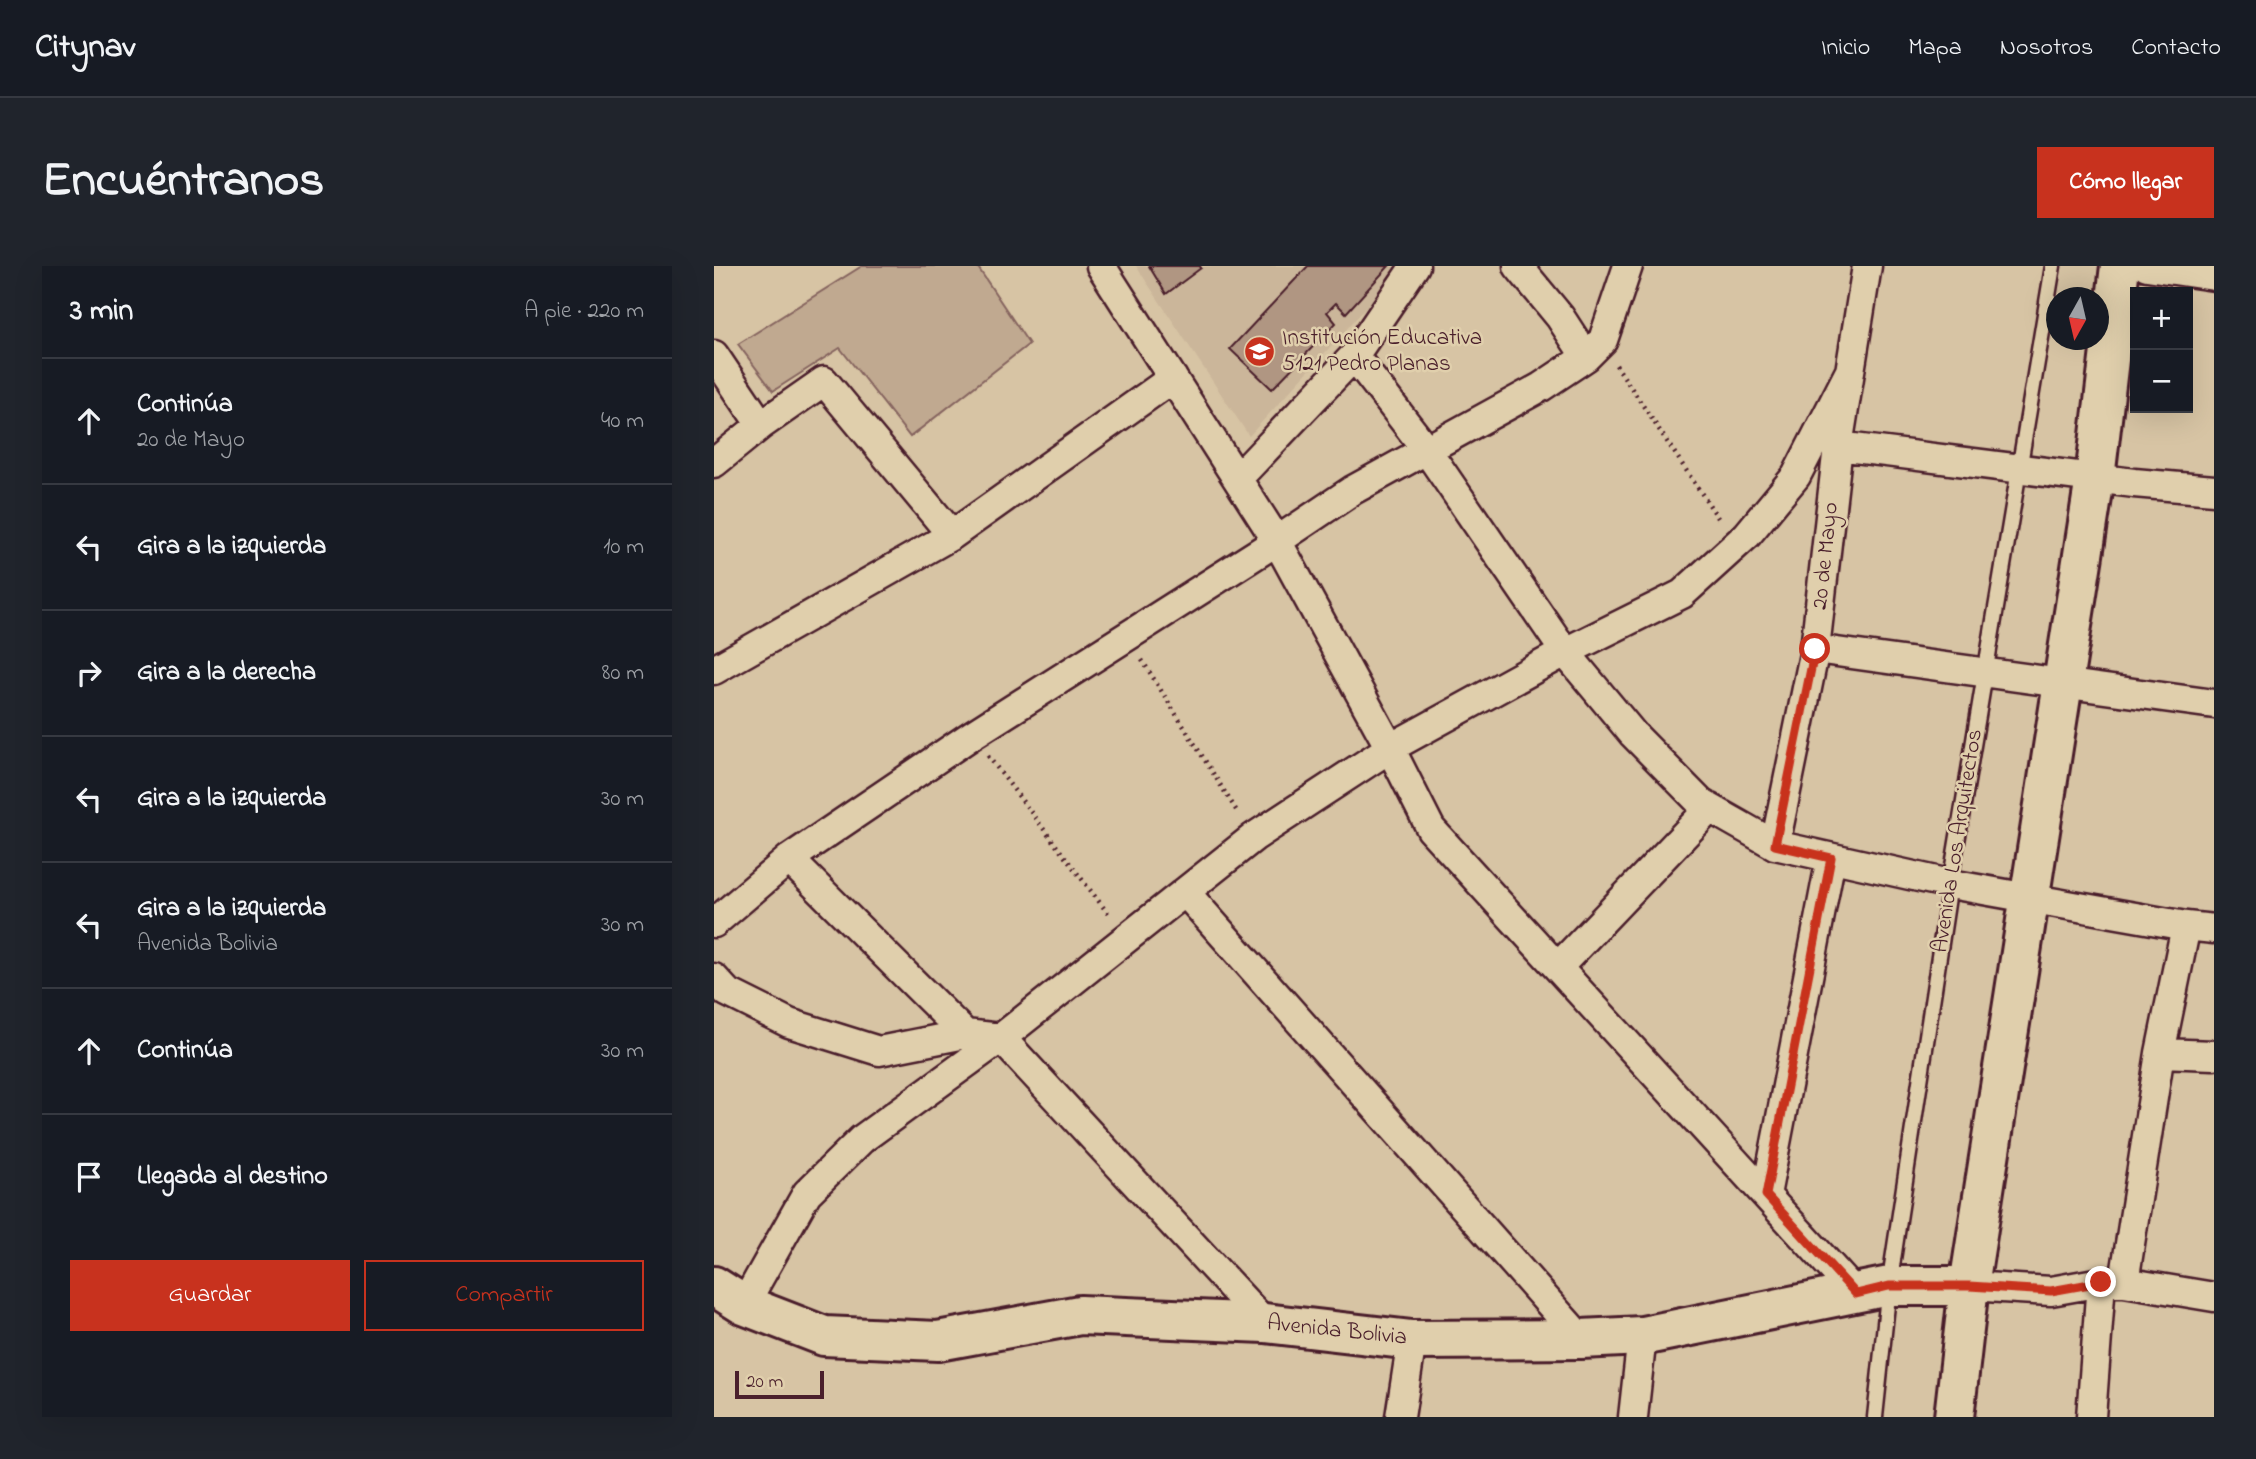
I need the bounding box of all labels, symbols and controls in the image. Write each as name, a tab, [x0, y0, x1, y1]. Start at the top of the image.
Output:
text: Citynav	[35, 24, 135, 72]
text: Inicio	[1821, 31, 1870, 66]
text: Mapa	[1908, 31, 1962, 66]
text: Nosotros	[2000, 31, 2093, 66]
text: Contacto	[2131, 31, 2221, 66]
text: Encuéntranos	[42, 146, 324, 218]
button: Cómo llegar	[2037, 147, 2214, 218]
north arrow	[2046, 287, 2109, 350]
map controls	[2130, 287, 2193, 413]
button: +	[2130, 287, 2193, 350]
text: 3 min	[70, 290, 133, 334]
text: A pie · 220 m	[524, 295, 644, 328]
place label: Institución Educativa 5121 Pedro Planas	[1282, 322, 1482, 381]
school or university icon: Institución Educativa 5121 Pedro Planas	[1242, 334, 1276, 368]
button: −	[2130, 350, 2193, 413]
text: Continúa	[137, 386, 233, 424]
icon: ahead	[70, 402, 108, 440]
text: 40 m	[601, 405, 644, 438]
text: 20 de Mayo	[137, 424, 245, 457]
street label: 20 de Mayo	[1804, 501, 1850, 612]
icon: left	[70, 528, 108, 566]
text: Gira a la izquierda	[137, 528, 326, 566]
text: 10 m	[603, 531, 644, 564]
route start	[1799, 633, 1830, 664]
icon: right	[70, 654, 108, 692]
text: Gira a la derecha	[137, 654, 316, 692]
text: 80 m	[602, 657, 644, 690]
street label: Avenida Los Arquitectos	[1924, 727, 1992, 955]
icon: left	[70, 780, 108, 818]
text: Gira a la izquierda	[137, 780, 326, 818]
text: 30 m	[601, 783, 644, 816]
text: Gira a la izquierda	[137, 890, 326, 928]
icon: left	[70, 906, 108, 944]
text: 30 m	[601, 909, 644, 942]
text: Avenida Bolivia	[137, 928, 278, 961]
icon: ahead	[70, 1032, 108, 1070]
text: Continúa	[137, 1032, 233, 1070]
text: 30 m	[601, 1035, 644, 1068]
icon: arrive	[70, 1158, 108, 1196]
text: Llegada al destino	[137, 1158, 328, 1196]
button: Guardar	[70, 1260, 350, 1331]
button: Compartir	[364, 1260, 644, 1331]
route end	[2085, 1266, 2116, 1297]
street label: Avenida Bolivia	[1265, 1307, 1409, 1355]
scale bar	[735, 1368, 824, 1400]
text: 20 m	[746, 1369, 783, 1396]

